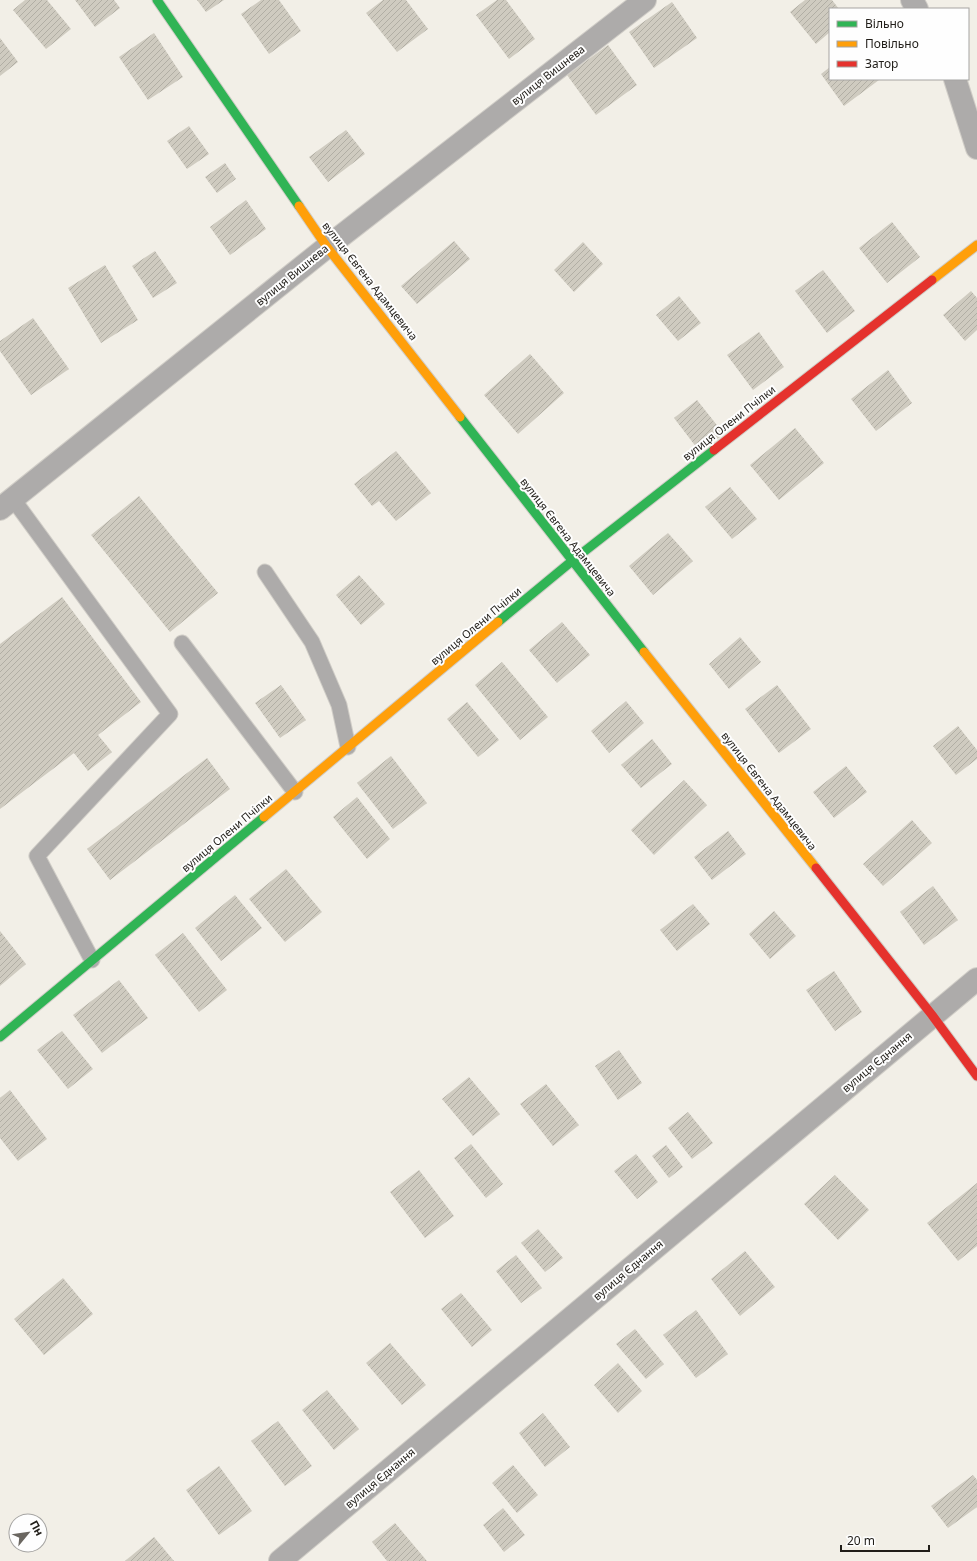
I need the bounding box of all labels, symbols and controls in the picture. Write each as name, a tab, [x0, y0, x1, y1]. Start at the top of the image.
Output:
legend	[829, 8, 969, 80]
text: Вільно	[865, 15, 904, 32]
text: Повільно	[865, 35, 919, 52]
street label: вулиця Вишнева	[508, 41, 588, 108]
text: Затор	[865, 55, 898, 72]
street label: вулиця Євгена Адамцевича	[319, 218, 421, 343]
street label: вулиця Вишнева	[252, 241, 331, 309]
street label: вулиця Олени Пчілки	[679, 382, 778, 464]
street label: вулиця Євгена Адамцевича	[517, 474, 619, 599]
street label: вулиця Олени Пчілки	[427, 583, 524, 668]
street label: вулиця Євгена Адамцевича	[718, 728, 820, 853]
street label: вулиця Олени Пчілки	[178, 790, 275, 875]
street label: вулиця Єднання	[839, 1028, 915, 1095]
street label: вулиця Єднання	[590, 1236, 666, 1303]
street label: вулиця Єднання	[342, 1444, 418, 1511]
north arrow	[8, 1513, 48, 1553]
text: Пн	[27, 1517, 48, 1538]
scale bar	[841, 1527, 929, 1553]
text: 20 m	[847, 1532, 875, 1549]

